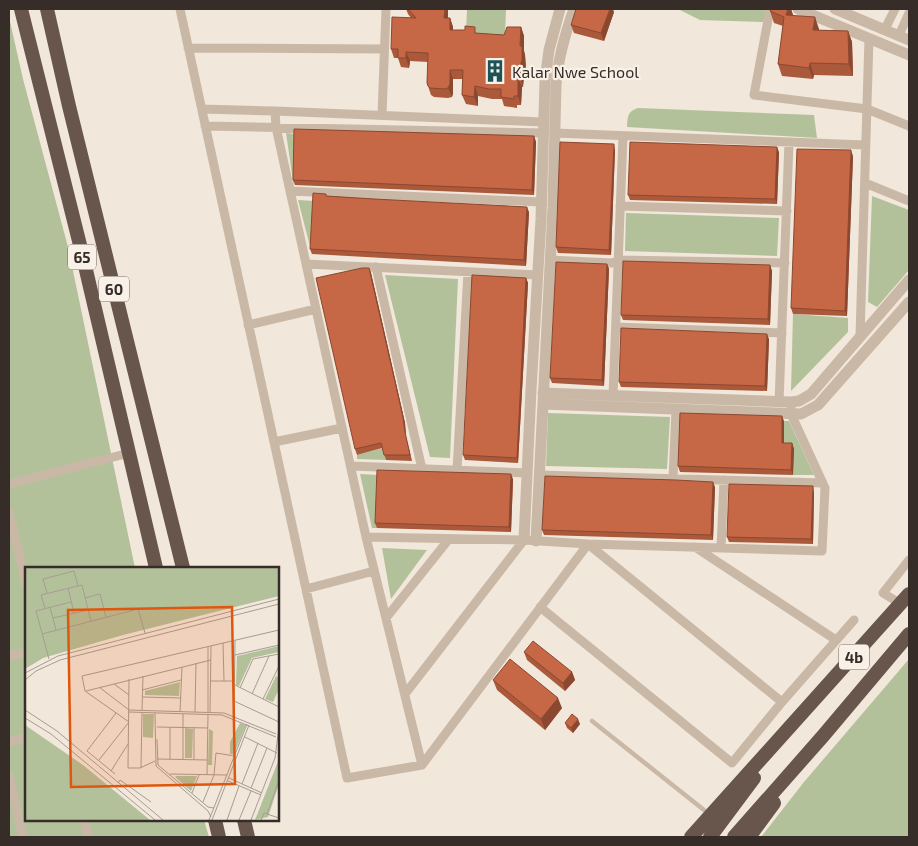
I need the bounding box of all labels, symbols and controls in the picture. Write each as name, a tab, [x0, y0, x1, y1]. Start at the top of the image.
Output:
building icon: Kalar Nwe School	[482, 58, 508, 84]
place label: Kalar Nwe School	[512, 62, 639, 81]
road number: 65	[68, 244, 96, 270]
road number: 60	[99, 276, 129, 302]
inset map	[25, 567, 279, 821]
road number: 4b	[839, 644, 869, 670]

